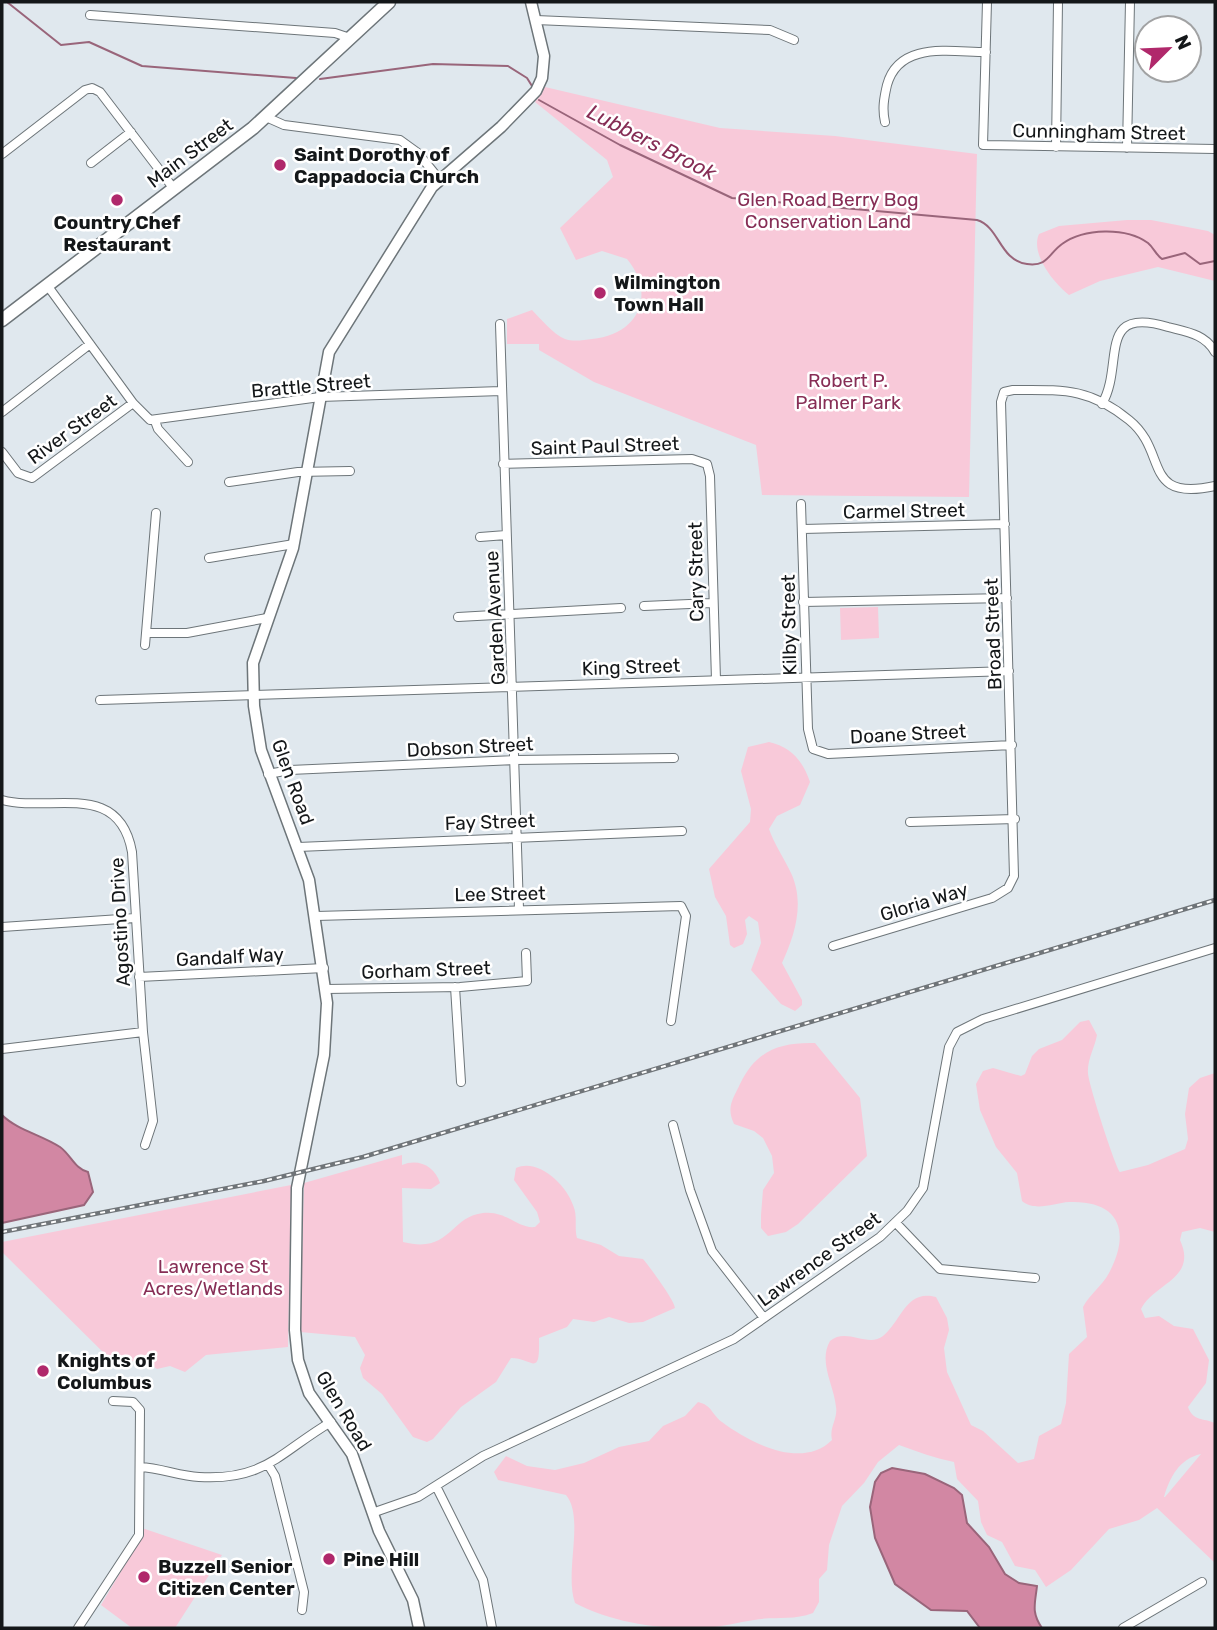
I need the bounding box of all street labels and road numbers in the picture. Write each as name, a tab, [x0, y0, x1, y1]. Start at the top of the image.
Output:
street label: Main Street	[143, 113, 238, 193]
street label: Cunningham Street	[1012, 119, 1186, 145]
street label: Brattle Street	[250, 369, 372, 403]
street label: River Street	[23, 389, 121, 469]
street label: Saint Paul Street	[530, 432, 680, 460]
street label: Carmel Street	[843, 498, 966, 524]
street label: Cary Street	[684, 521, 708, 622]
street label: Garden Avenue	[480, 550, 510, 686]
street label: Kilby Street	[777, 574, 801, 676]
street label: Broad Street	[980, 577, 1006, 690]
street label: King Street	[581, 654, 681, 680]
street label: Doane Street	[849, 719, 967, 749]
street label: Dobson Street	[406, 732, 535, 762]
street label: Glen Road	[267, 736, 319, 828]
street label: Fay Street	[444, 809, 536, 835]
street label: Agostino Drive	[105, 857, 135, 987]
street label: Gloria Way	[877, 878, 971, 926]
street label: Lee Street	[454, 882, 546, 906]
street label: Gandalf Way	[175, 943, 285, 971]
street label: Gorham Street	[361, 956, 492, 984]
street label: Lawrence Street	[753, 1206, 885, 1311]
street label: Glen Road	[311, 1367, 377, 1455]

